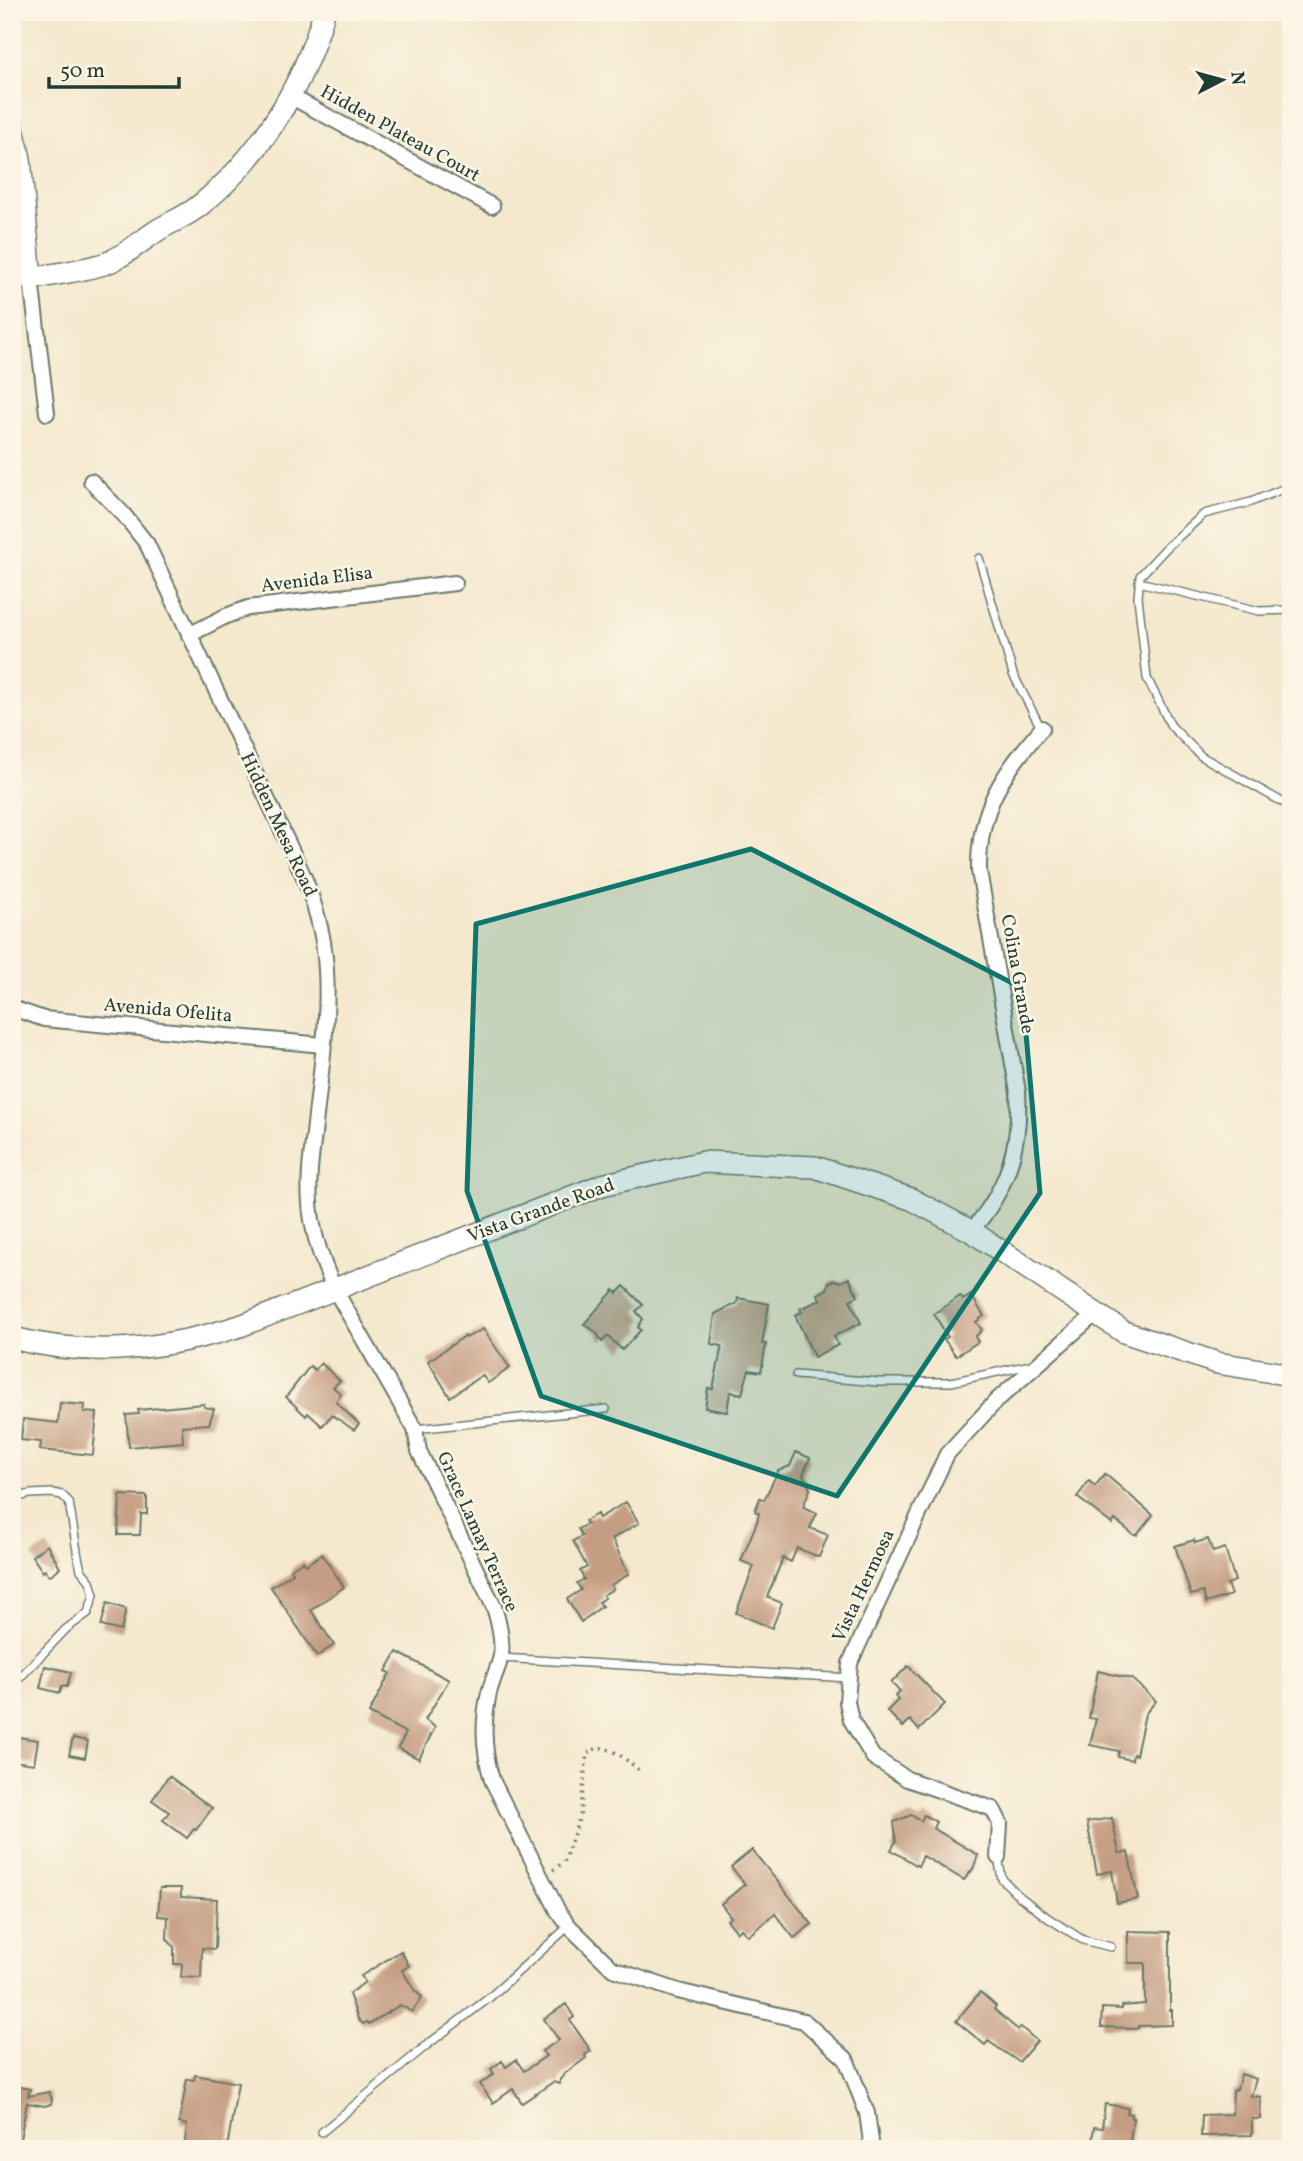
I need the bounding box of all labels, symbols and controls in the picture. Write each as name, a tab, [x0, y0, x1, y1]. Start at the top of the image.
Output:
scale bar	[49, 46, 178, 90]
north arrow	[1188, 46, 1258, 116]
text: 50 m	[60, 57, 105, 86]
text: N	[1223, 70, 1251, 87]
street label: Hidden Plateau Court	[315, 79, 485, 189]
street label: Avenida Elisa	[260, 560, 374, 600]
street label: Hidden Mesa Road	[233, 749, 323, 901]
street label: Colina Grande	[994, 912, 1040, 1036]
street label: Avenida Ofelita	[103, 992, 233, 1030]
street label: Vista Grande Road	[464, 1172, 618, 1250]
street label: Grace Lamay Terrace	[430, 1448, 524, 1616]
street label: Vista Hermosa	[827, 1525, 901, 1647]

